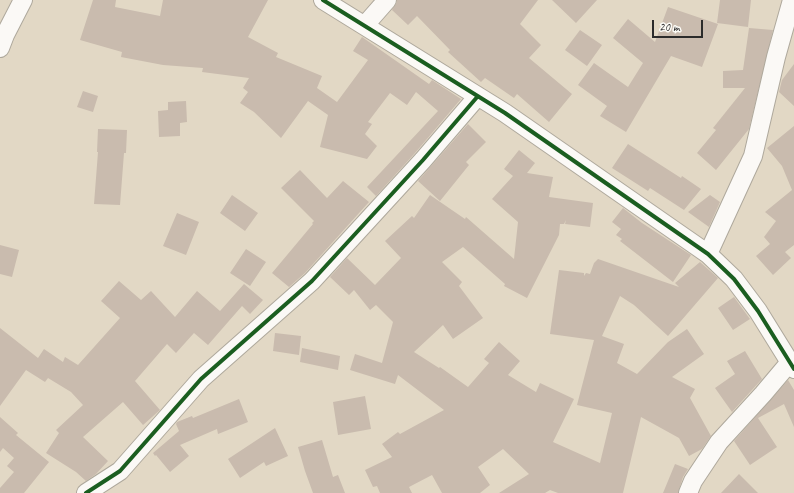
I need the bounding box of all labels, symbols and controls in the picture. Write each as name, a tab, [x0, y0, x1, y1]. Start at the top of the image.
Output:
scale bar	[654, 12, 705, 38]
text: 20 m	[659, 19, 679, 35]

